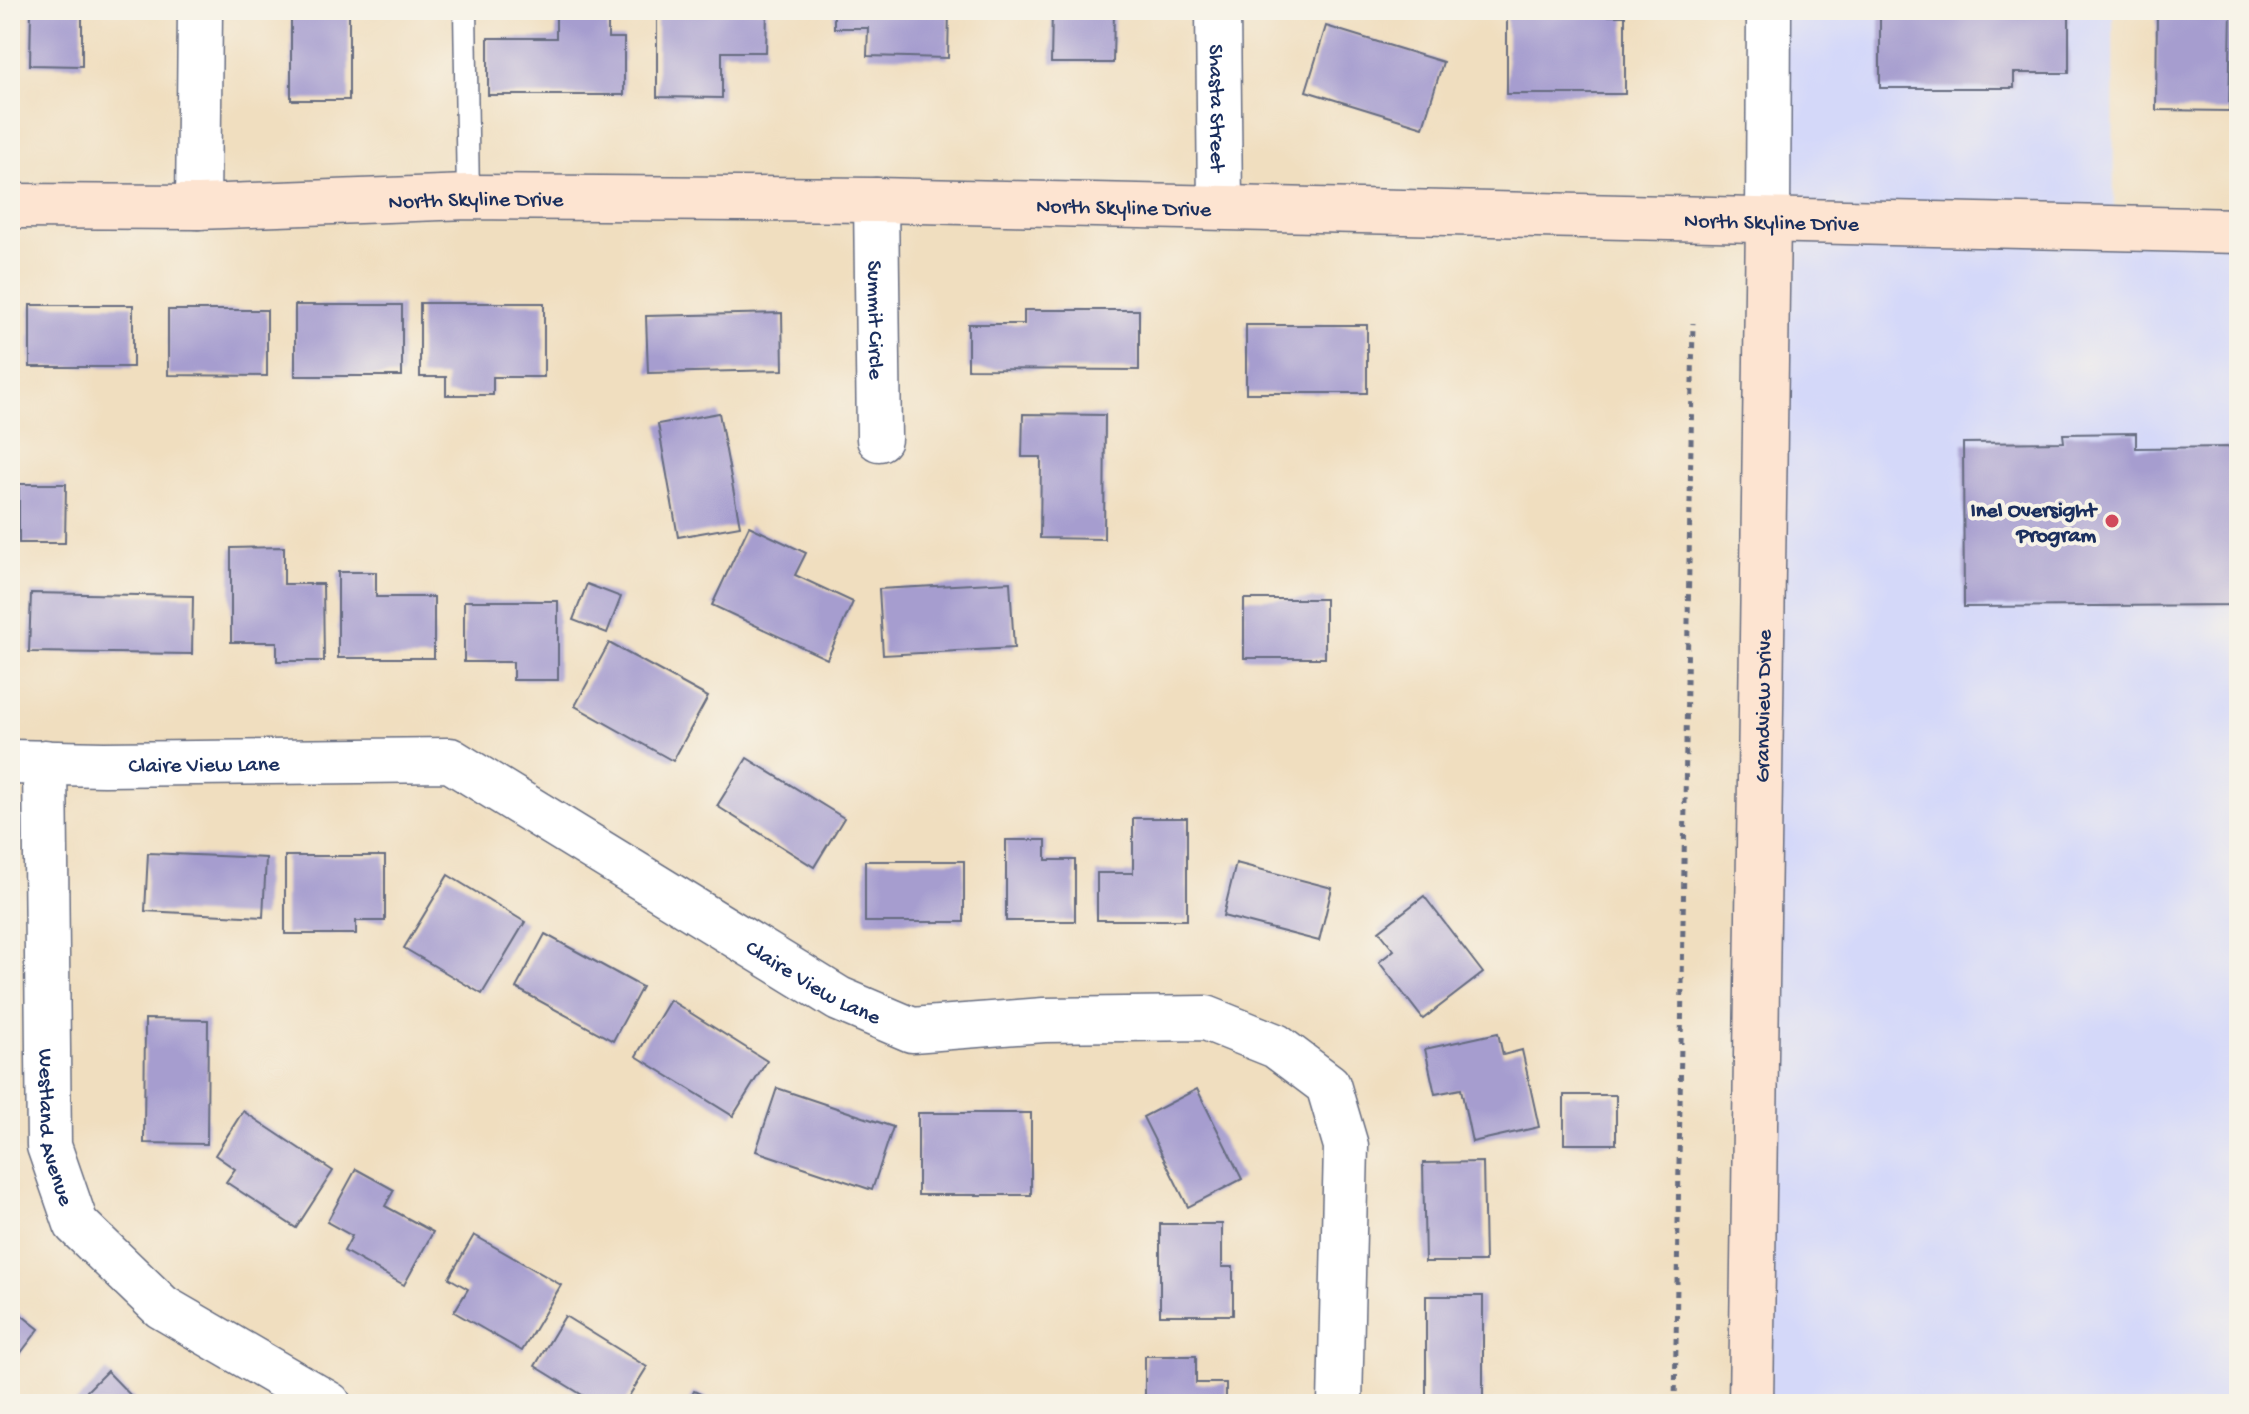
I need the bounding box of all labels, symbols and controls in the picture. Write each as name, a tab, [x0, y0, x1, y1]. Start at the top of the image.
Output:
street label: Shasta Street	[1201, 44, 1229, 174]
street label: North Skyline Drive	[388, 188, 564, 217]
street label: North Skyline Drive	[1036, 195, 1212, 225]
street label: North Skyline Drive	[1684, 209, 1860, 239]
street label: Summit Circle	[860, 260, 887, 380]
place label: Inel Oversight Program	[1971, 499, 2098, 550]
marker: Inel Oversight Program	[2103, 512, 2121, 530]
street label: Grandview Drive	[1751, 629, 1779, 783]
street label: Claire View Lane	[128, 753, 280, 781]
street label: Claire View Lane	[740, 936, 884, 1032]
street label: Westland Avenue	[31, 1048, 78, 1210]

